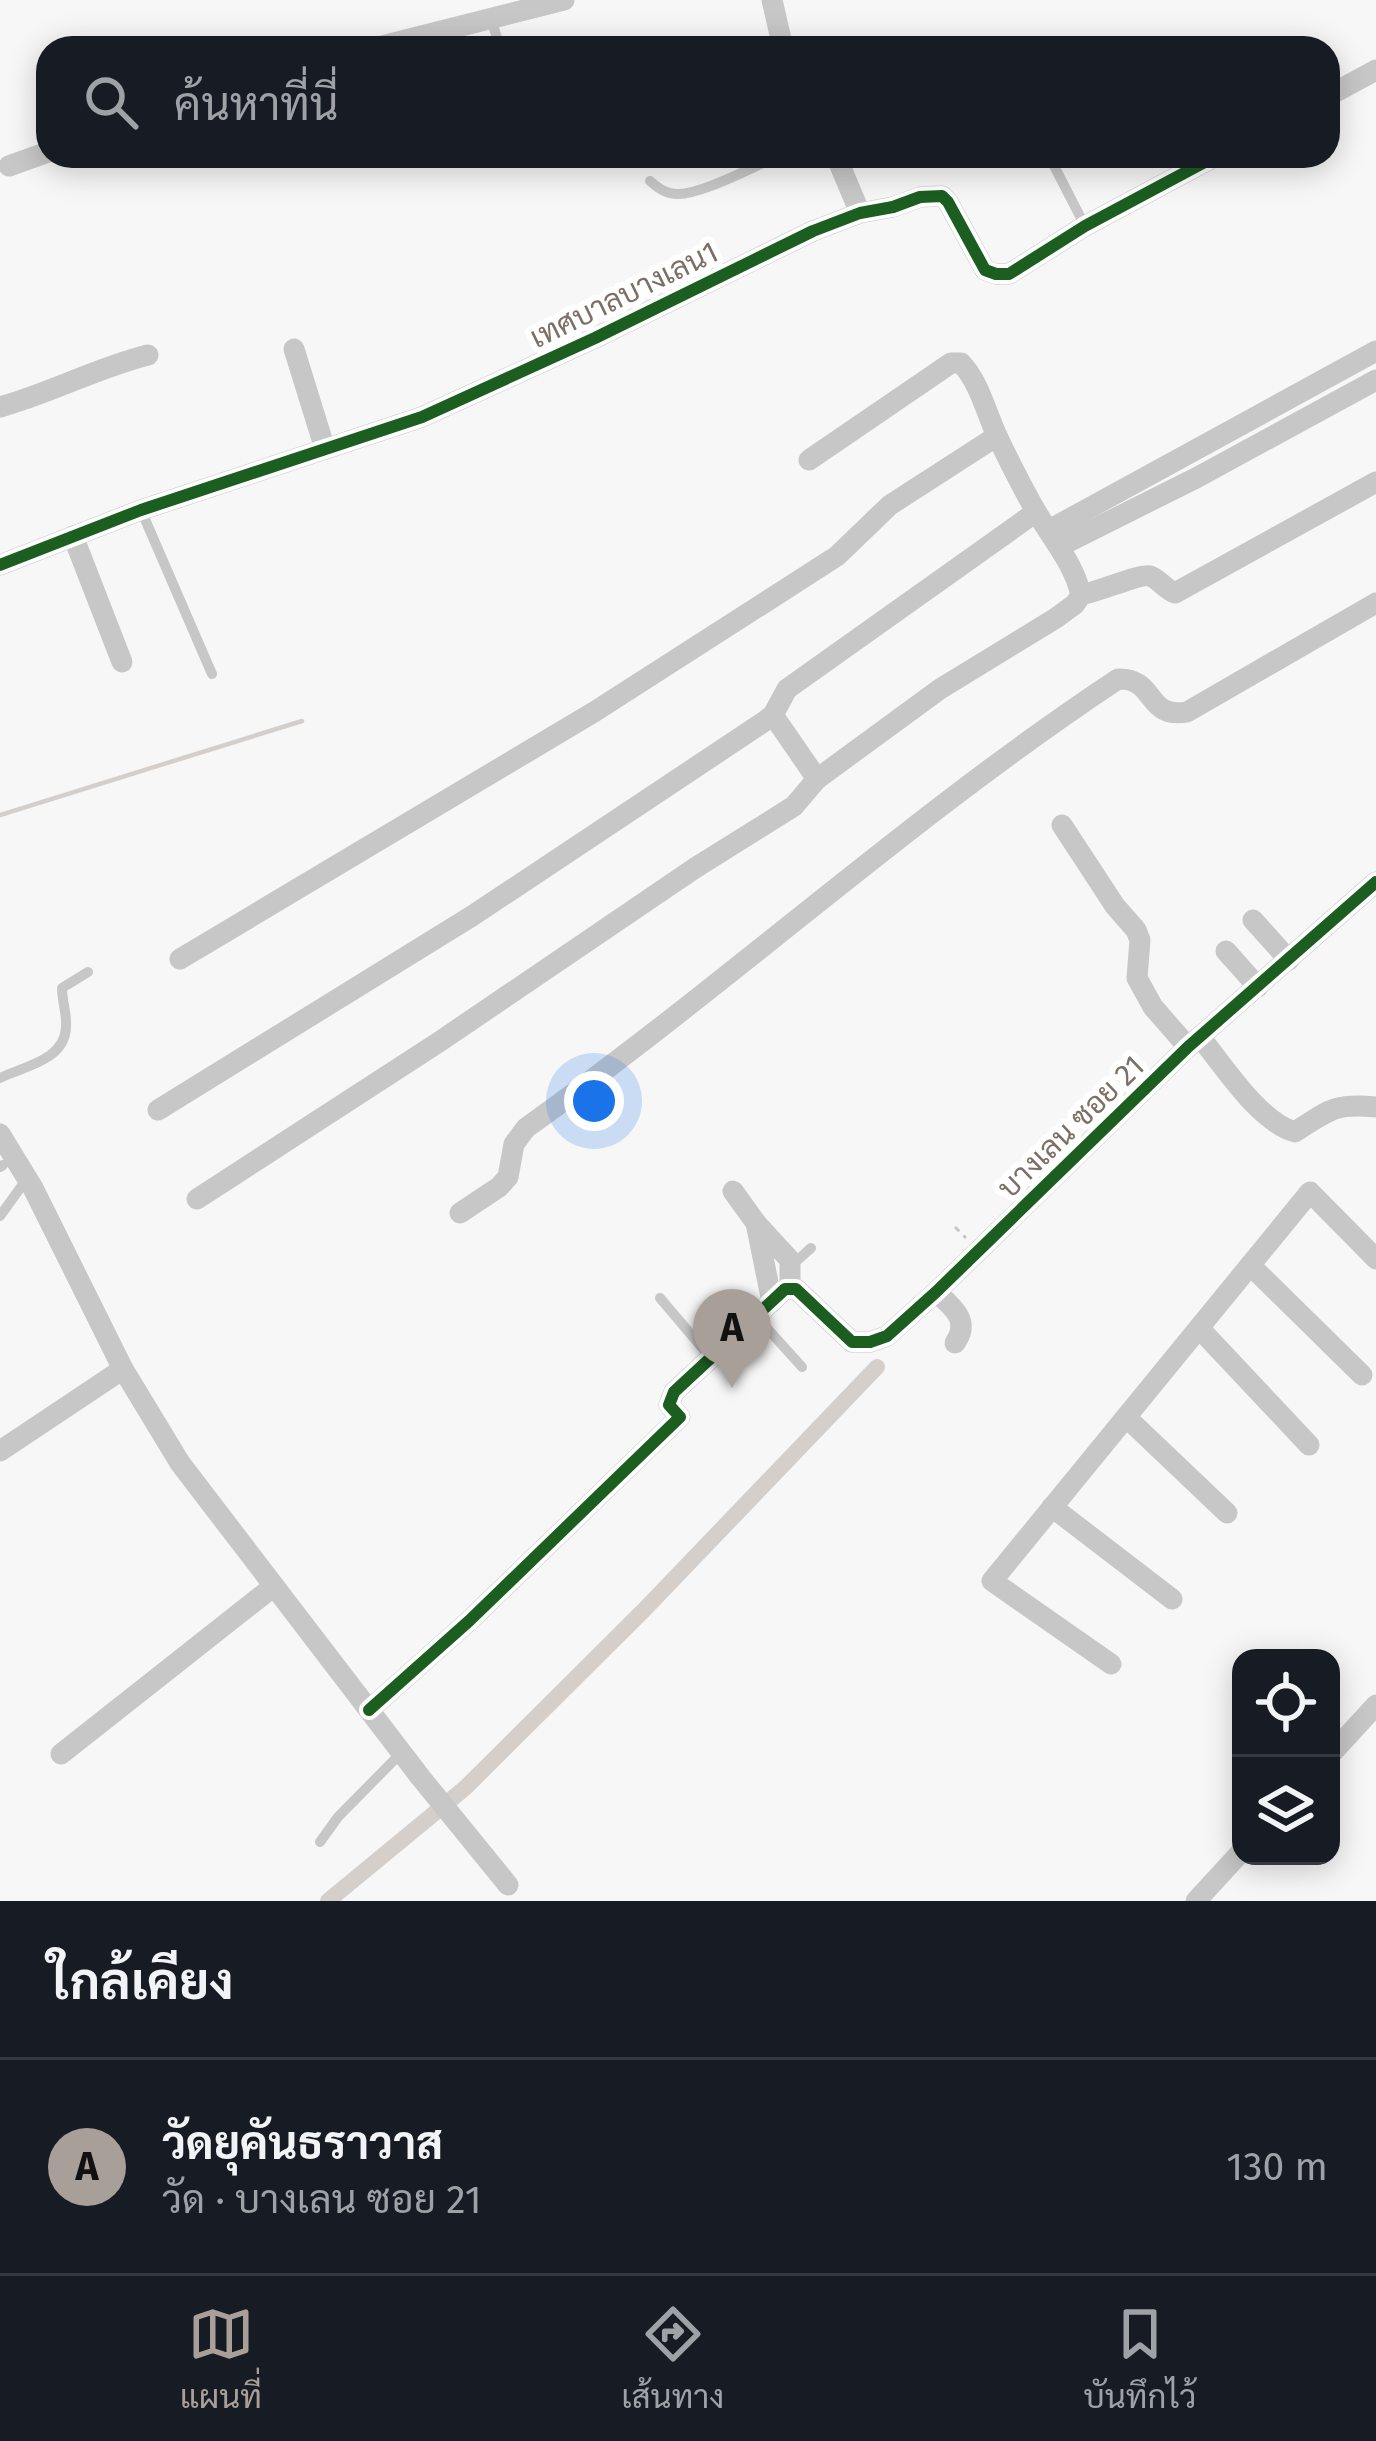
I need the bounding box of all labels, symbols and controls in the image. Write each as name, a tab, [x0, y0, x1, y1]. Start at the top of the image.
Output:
search box	[36, 36, 1340, 168]
icon: search	[78, 69, 144, 135]
text: ค้นหาที่นี่	[174, 78, 338, 132]
street label: เทศบาลบางเลน1	[524, 234, 724, 356]
street label: บางเลน ซอย 21	[990, 1048, 1152, 1206]
your location	[564, 1071, 624, 1131]
pin: A	[693, 1289, 771, 1388]
map controls	[1232, 1649, 1340, 1865]
button: locate	[1232, 1649, 1340, 1757]
button: layers	[1232, 1757, 1340, 1865]
text: ใกล้เคียง	[48, 1951, 234, 2013]
text: วัดยุคันธราวาส	[162, 2117, 443, 2171]
text: A	[75, 2144, 99, 2190]
text: 130 m	[1226, 2144, 1328, 2190]
text: วัด · บางเลน ซอย 21	[162, 2177, 482, 2223]
tab: แผนที่	[180, 2301, 262, 2417]
tab: เส้นทาง	[621, 2301, 724, 2417]
tab: บันทึกไว้	[1084, 2301, 1196, 2417]

